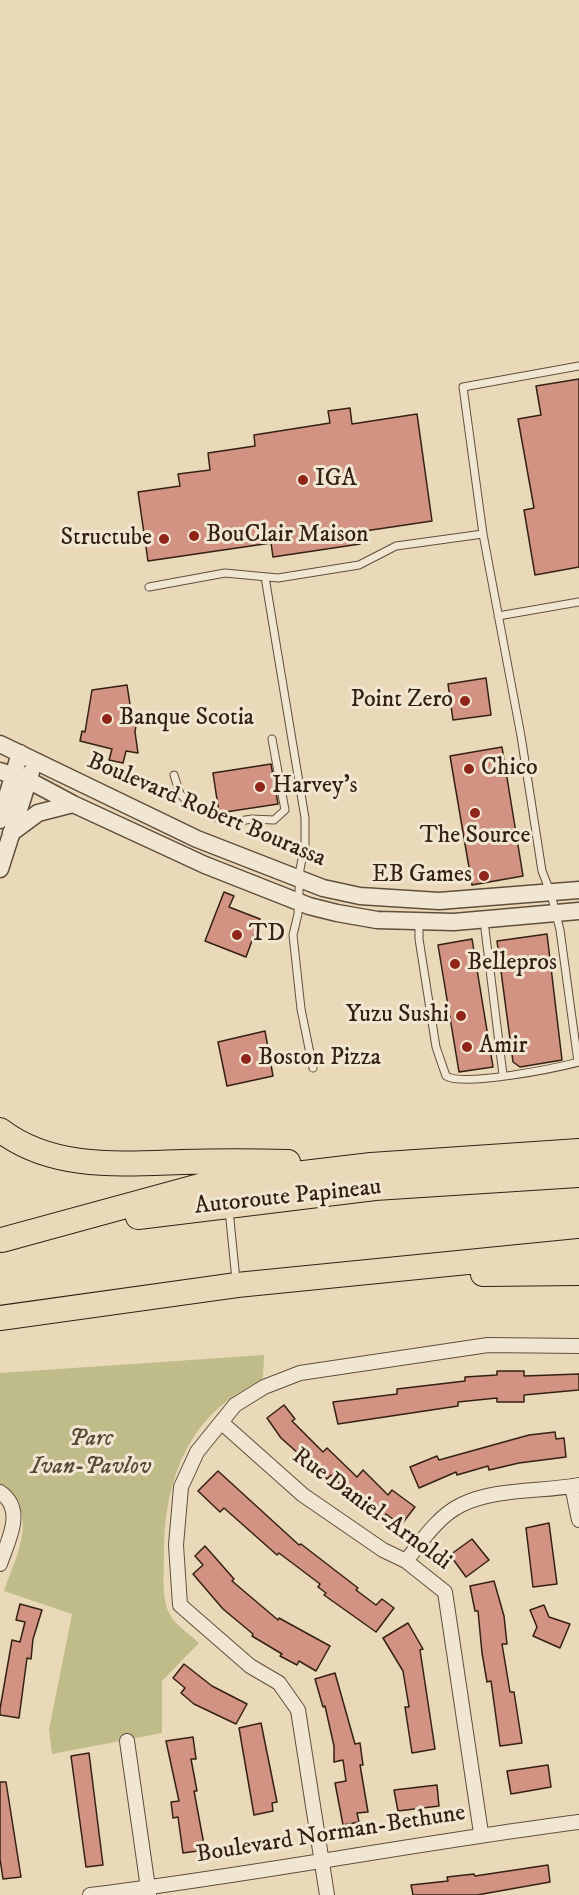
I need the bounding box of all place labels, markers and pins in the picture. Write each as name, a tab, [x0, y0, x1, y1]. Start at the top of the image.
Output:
place label: IGA	[315, 466, 357, 494]
marker: IGA	[296, 473, 310, 487]
place label: BouClair Maison	[206, 522, 369, 550]
place label: Structube	[60, 525, 152, 553]
marker: BouClair Maison	[187, 529, 201, 543]
marker: Structube	[157, 532, 171, 546]
place label: Point Zero	[350, 687, 453, 715]
marker: Point Zero	[458, 694, 472, 708]
place label: Banque Scotia	[119, 705, 254, 733]
marker: Banque Scotia	[100, 712, 114, 726]
place label: Chico	[481, 755, 538, 783]
marker: Chico	[462, 762, 476, 776]
place label: Harvey's	[272, 773, 358, 801]
marker: Harvey's	[253, 780, 267, 794]
marker: The Source	[468, 806, 482, 820]
place label: The Source	[420, 823, 530, 851]
place label: EB Games	[372, 862, 472, 890]
marker: EB Games	[477, 869, 491, 883]
place label: TD	[249, 921, 285, 949]
marker: TD	[230, 928, 244, 942]
place label: Bellepros	[467, 950, 557, 978]
marker: Bellepros	[448, 957, 462, 971]
place label: Yuzu Sushi	[346, 1002, 449, 1030]
marker: Yuzu Sushi	[454, 1009, 468, 1023]
place label: Amir	[479, 1033, 527, 1061]
marker: Amir	[460, 1040, 474, 1054]
place label: Boston Pizza	[258, 1045, 381, 1073]
marker: Boston Pizza	[239, 1052, 253, 1066]

